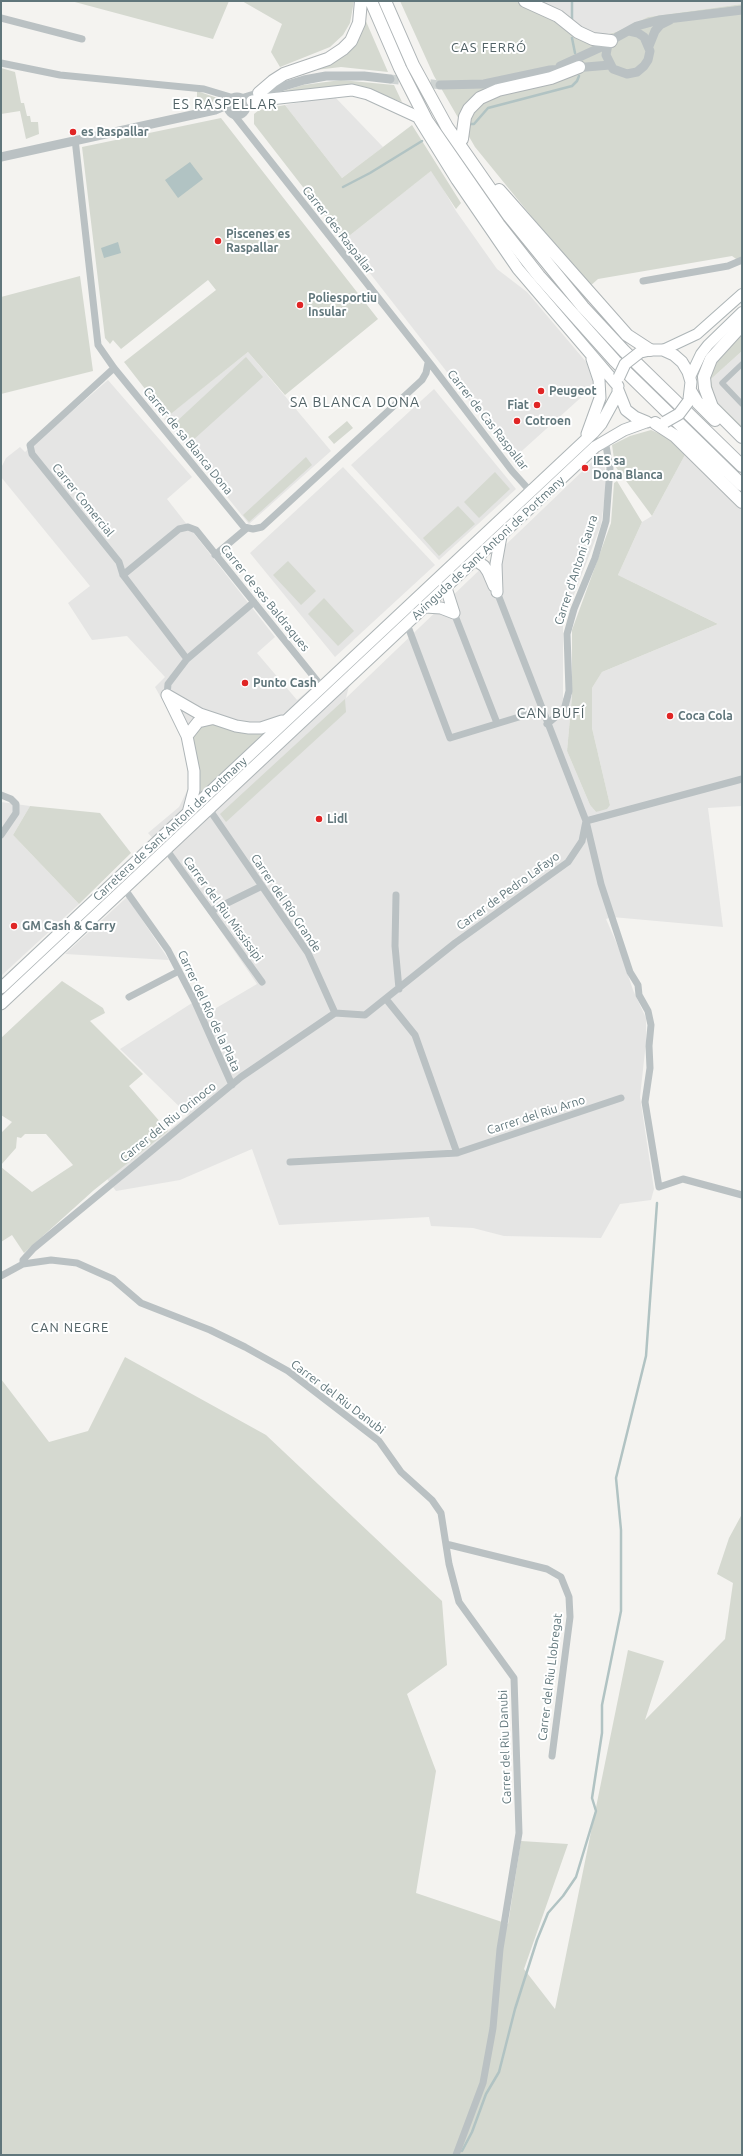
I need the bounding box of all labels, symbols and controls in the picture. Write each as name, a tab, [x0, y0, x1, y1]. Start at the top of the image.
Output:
district label: CAS FERRÓ	[451, 40, 527, 56]
district label: ES RASPELLAR	[173, 96, 277, 112]
place label: es Raspallar	[81, 125, 149, 139]
marker: es Raspallar	[68, 127, 78, 137]
street label: Carrer des Raspallar	[299, 183, 377, 277]
place label: Piscenes es Raspallar	[226, 227, 290, 255]
marker: Piscenes es Raspallar	[213, 236, 223, 246]
place label: Poliesportiu Insular	[308, 291, 377, 319]
marker: Poliesportiu Insular	[295, 300, 305, 310]
street label: Carrer de Cas Raspallar	[444, 367, 532, 473]
street label: Carrer de sa Blanca Dona	[140, 384, 236, 498]
place label: Peugeot	[549, 384, 597, 398]
marker: Peugeot	[536, 386, 546, 396]
district label: SA BLANCA DONA	[290, 394, 420, 410]
place label: Fiat	[507, 398, 529, 412]
marker: Fiat	[532, 400, 542, 410]
place label: Cotroen	[525, 414, 571, 428]
marker: Cotroen	[512, 416, 522, 426]
place label: IES sa Dona Blanca	[593, 454, 663, 482]
street label: Carrer Comercial	[49, 460, 117, 540]
marker: IES sa Dona Blanca	[580, 463, 590, 473]
street label: Avinguda de Sant Antoni de Portmany	[409, 473, 567, 623]
street label: Carrer d'Antoni Saura	[551, 513, 601, 627]
street label: Carrer de ses Baldraques	[218, 542, 312, 654]
place label: Punto Cash	[253, 676, 317, 690]
marker: Punto Cash	[240, 678, 250, 688]
district label: CAN BUFÍ	[517, 705, 585, 721]
place label: Coca Cola	[678, 709, 733, 723]
marker: Coca Cola	[665, 711, 675, 721]
street label: Carretera de Sant Antoni de Portmany	[90, 754, 250, 904]
place label: Lidl	[327, 812, 348, 826]
marker: Lidl	[314, 814, 324, 824]
street label: Carrer de Pedro Lafayo	[454, 849, 562, 933]
street label: Carrer del Río Grande	[248, 851, 324, 955]
street label: Carrer del Riu Mississipi	[180, 854, 266, 964]
place label: GM Cash & Carry	[22, 919, 116, 933]
marker: GM Cash & Carry	[9, 921, 19, 931]
street label: Carrer del Río de la Plata	[175, 948, 243, 1074]
street label: Carrer del Riu Orinoco	[117, 1079, 219, 1165]
street label: Carrer del Riu Arno	[485, 1092, 587, 1138]
district label: CAN NEGRE	[31, 1320, 109, 1336]
street label: Carrer del Riu Danubi	[288, 1357, 388, 1437]
street label: Carrer del Riu Llobregat	[535, 1612, 565, 1742]
street label: Carrer del Riu Danubi	[496, 1690, 514, 1804]

